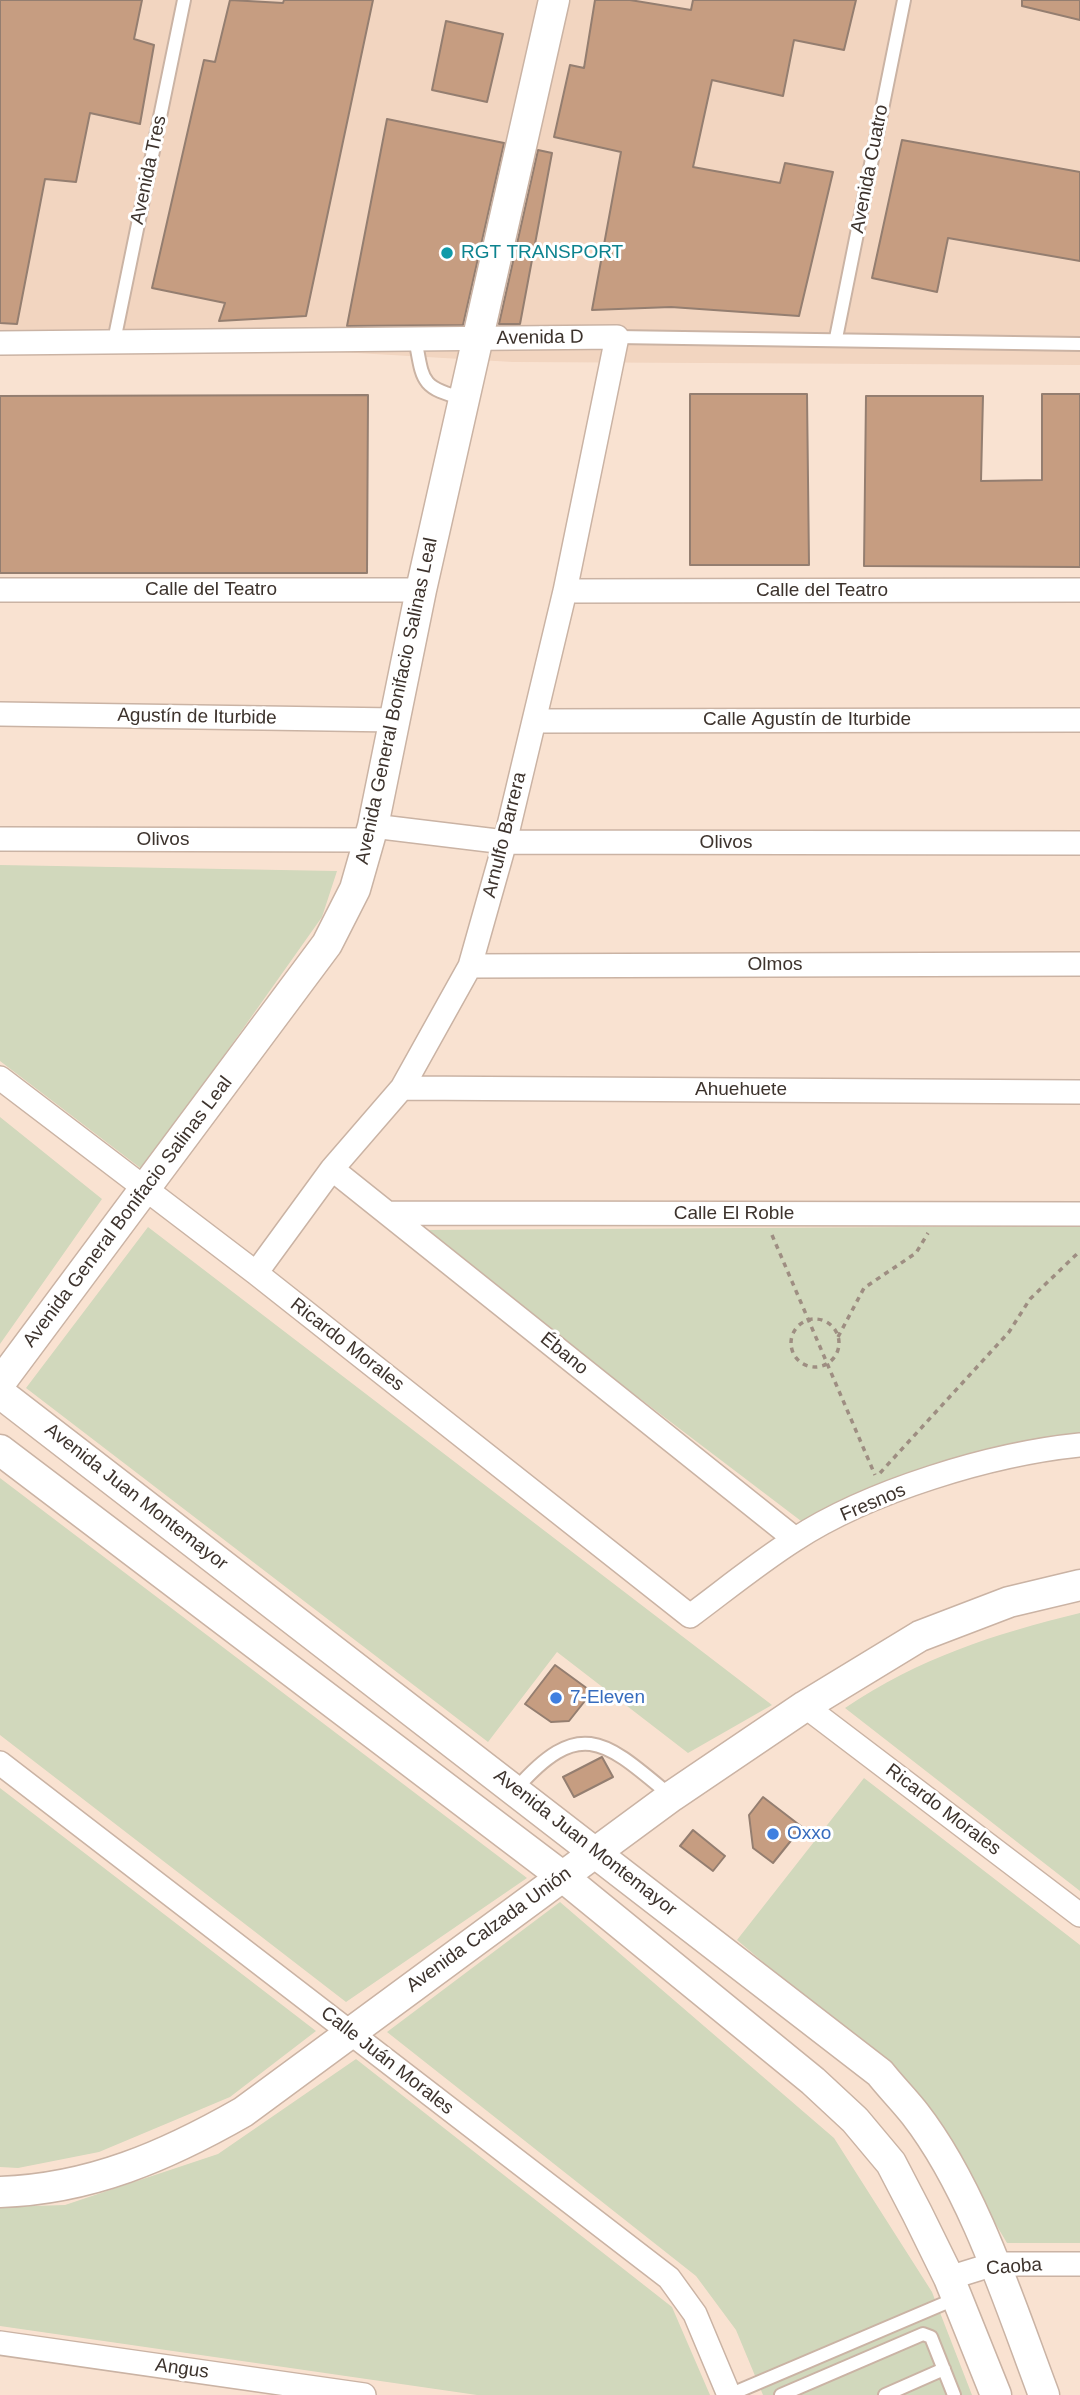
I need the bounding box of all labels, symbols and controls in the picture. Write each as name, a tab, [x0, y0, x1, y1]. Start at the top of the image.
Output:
street label: Avenida Cuatro	[846, 103, 894, 235]
street label: Avenida Tres	[126, 113, 172, 227]
place label: RGT TRANSPORT	[461, 242, 623, 264]
marker: RGT TRANSPORT	[439, 245, 455, 261]
street label: Avenida D	[496, 326, 584, 350]
street label: Avenida General Bonifacio Salinas Leal	[351, 536, 443, 866]
street label: Calle del Teatro	[145, 579, 277, 601]
street label: Calle del Teatro	[756, 580, 888, 602]
street label: Agustín de Iturbide	[117, 704, 277, 730]
street label: Calle Agustín de Iturbide	[703, 709, 911, 731]
street label: Arnulfo Barrera	[478, 770, 532, 900]
street label: Olivos	[137, 829, 189, 851]
street label: Olivos	[700, 832, 752, 854]
street label: Olmos	[748, 954, 802, 976]
street label: Avenida General Bonifacio Salinas Leal	[19, 1072, 237, 1352]
street label: Ahuehuete	[695, 1079, 787, 1101]
street label: Calle El Roble	[674, 1203, 794, 1225]
street label: Ricardo Morales	[285, 1293, 409, 1397]
street label: Ébano	[535, 1328, 593, 1380]
street label: Avenida Juan Montemayor	[40, 1419, 232, 1575]
street label: Fresnos	[837, 1479, 909, 1527]
place label: 7-Eleven	[570, 1687, 645, 1709]
marker: 7-Eleven	[548, 1690, 564, 1706]
street label: Ricardo Morales	[881, 1759, 1005, 1861]
street label: Avenida Juan Montemayor	[489, 1765, 681, 1921]
place label: Oxxo	[787, 1823, 831, 1845]
marker: Oxxo	[765, 1826, 781, 1842]
street label: Avenida Calzada Unión	[402, 1863, 576, 1997]
street label: Calle Juán Morales	[316, 2002, 458, 2120]
street label: Caoba	[985, 2254, 1043, 2280]
street label: Angus	[154, 2354, 210, 2384]

